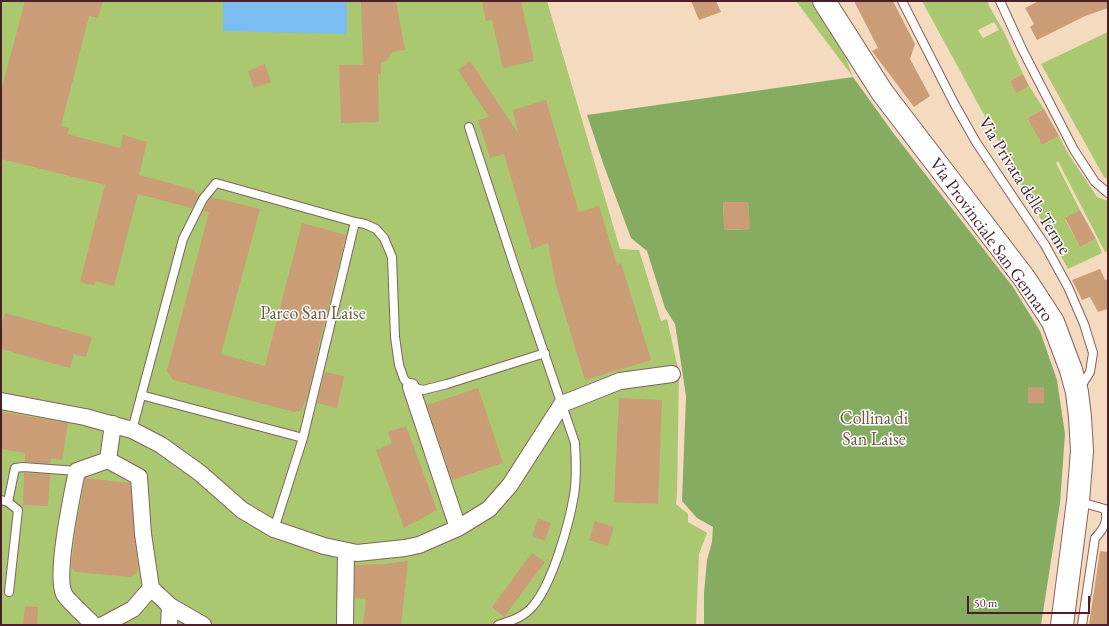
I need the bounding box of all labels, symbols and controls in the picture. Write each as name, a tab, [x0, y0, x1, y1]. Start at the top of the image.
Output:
street label: Via Privata delle Terme	[973, 113, 1075, 259]
street label: Via Provinciale San Gennaro	[924, 154, 1058, 326]
park label: Parco San Laise	[260, 303, 366, 325]
park label: Collina di San Laise	[840, 408, 908, 450]
scale bar	[969, 588, 1092, 614]
text: 50 m	[974, 595, 997, 611]

